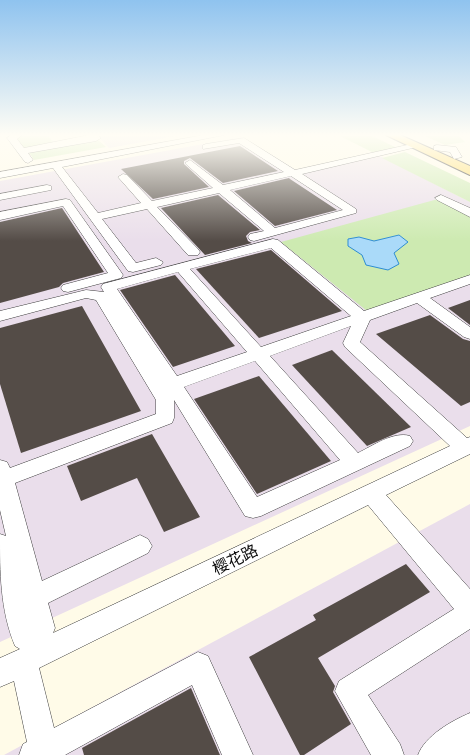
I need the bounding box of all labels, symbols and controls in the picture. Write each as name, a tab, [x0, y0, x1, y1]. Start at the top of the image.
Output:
street label: 樱花路	[208, 537, 261, 579]

